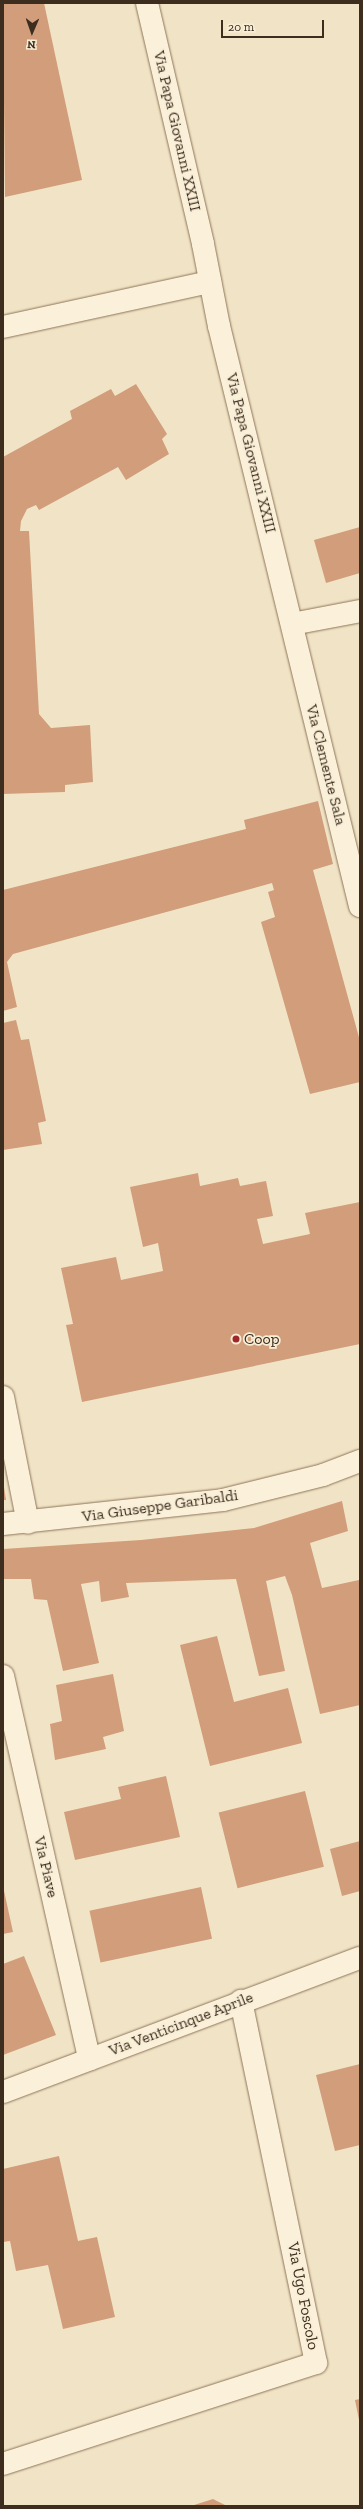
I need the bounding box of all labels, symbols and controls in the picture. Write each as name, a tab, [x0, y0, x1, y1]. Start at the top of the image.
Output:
north arrow	[12, 12, 52, 52]
scale bar	[223, 12, 326, 38]
text: 20 m	[228, 20, 254, 34]
text: N	[27, 38, 36, 51]
street label: Via Papa Giovanni XXIII	[149, 49, 205, 213]
street label: Via Papa Giovanni XXIII	[222, 371, 280, 535]
street label: Via Clemente Sala	[302, 703, 350, 827]
place label: Coop	[244, 1329, 280, 1349]
marker: Coop	[231, 1334, 241, 1344]
street label: Via Giuseppe Garibaldi	[81, 1486, 239, 1526]
street label: Via Piave	[30, 1834, 62, 1900]
street label: Via Venticinque Aprile	[106, 1987, 256, 2061]
street label: Via Ugo Foscolo	[283, 2240, 323, 2352]

